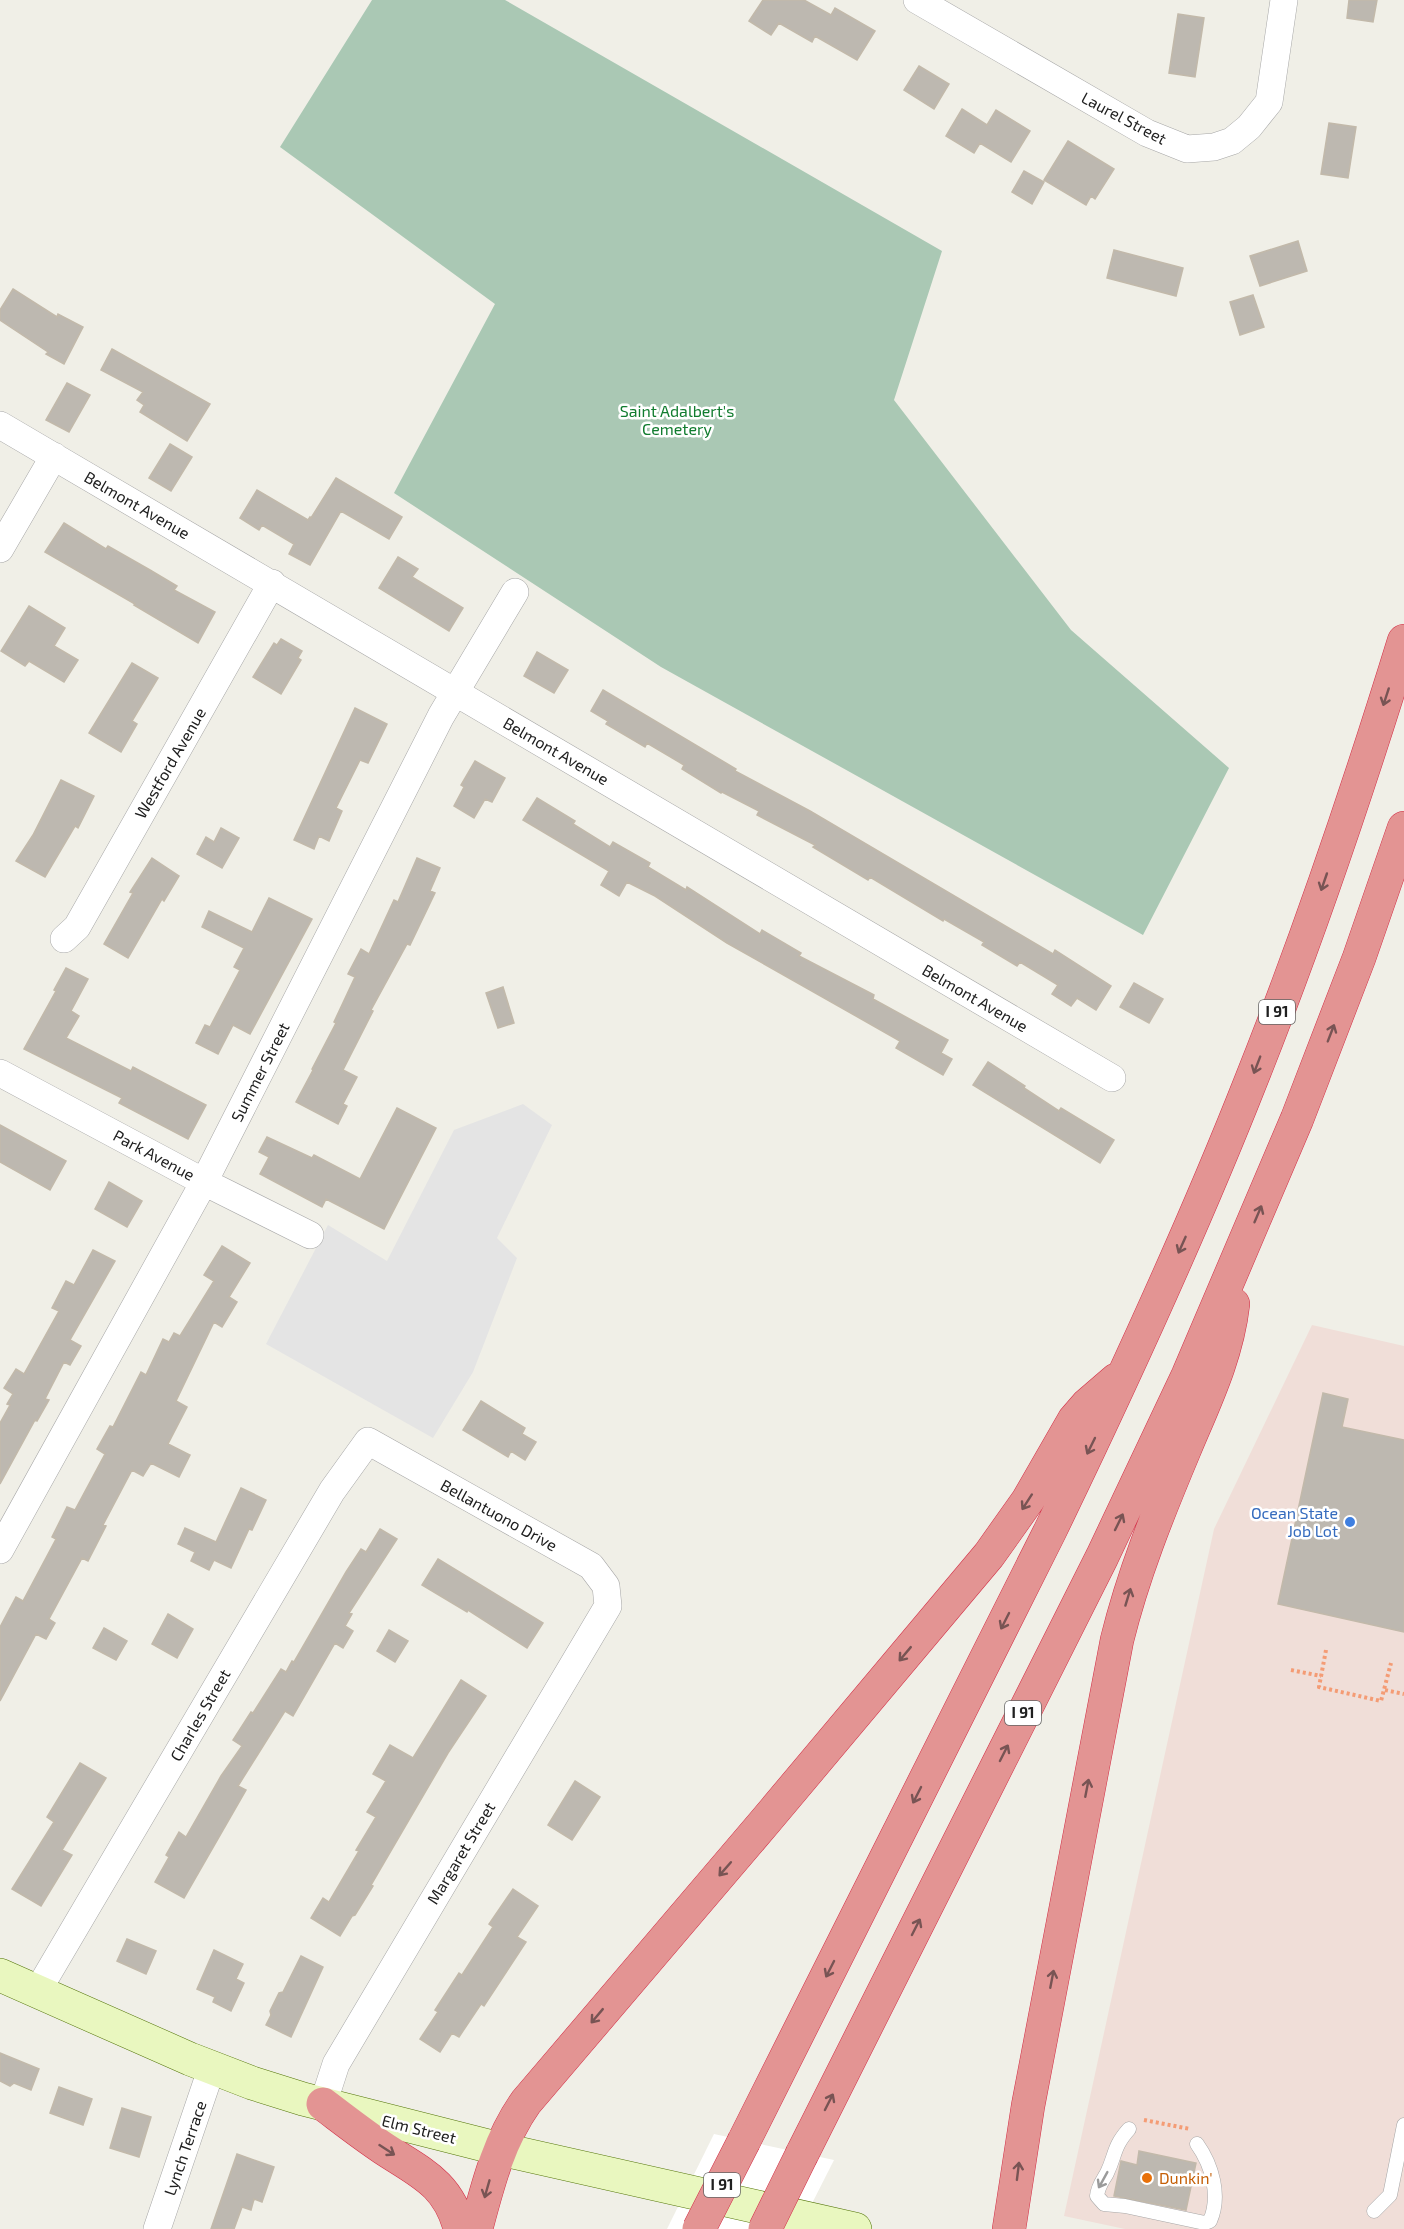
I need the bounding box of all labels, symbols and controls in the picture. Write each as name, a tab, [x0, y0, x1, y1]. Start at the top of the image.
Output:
street label: Laurel Street	[1079, 87, 1170, 148]
park label: Saint Adalbert's Cemetery	[620, 401, 734, 438]
street label: Belmont Avenue	[81, 467, 193, 542]
one-way arrow	[1380, 687, 1391, 706]
street label: Westford Avenue	[130, 704, 209, 822]
street label: Belmont Avenue	[500, 713, 612, 788]
one-way arrow	[1318, 872, 1329, 891]
street label: Belmont Avenue	[919, 960, 1031, 1035]
road number: I 91	[1259, 1000, 1295, 1024]
street label: Summer Street	[226, 1019, 293, 1125]
one-way arrow	[1326, 1025, 1337, 1043]
one-way arrow	[1251, 1055, 1262, 1074]
street label: Park Avenue	[110, 1125, 198, 1184]
one-way arrow	[1253, 1206, 1264, 1224]
one-way arrow	[1176, 1236, 1187, 1254]
one-way arrow	[1085, 1436, 1096, 1454]
street label: Bellantuono Drive	[438, 1475, 561, 1554]
one-way arrow	[1021, 1493, 1033, 1510]
place label: Ocean State Job Lot	[1251, 1503, 1338, 1540]
one-way arrow	[1113, 1514, 1125, 1532]
marker: Ocean State Job Lot	[1343, 1515, 1357, 1529]
one-way arrow	[1123, 1588, 1134, 1607]
one-way arrow	[998, 1611, 1010, 1629]
one-way arrow	[898, 1646, 912, 1661]
street label: Charles Street	[166, 1665, 234, 1764]
road number: I 91	[1005, 1701, 1041, 1725]
one-way arrow	[998, 1744, 1010, 1762]
one-way arrow	[1082, 1778, 1093, 1798]
one-way arrow	[911, 1785, 923, 1803]
street label: Margaret Street	[423, 1798, 499, 1907]
one-way arrow	[718, 1861, 732, 1876]
one-way arrow	[911, 1919, 922, 1937]
one-way arrow	[824, 1960, 835, 1978]
one-way arrow	[1046, 1970, 1057, 1990]
one-way arrow	[591, 2008, 604, 2024]
one-way arrow	[823, 2093, 835, 2111]
street label: Lynch Terrace	[159, 2098, 210, 2198]
street label: Elm Street	[380, 2110, 458, 2147]
one-way arrow	[378, 2145, 395, 2157]
one-way arrow	[1012, 2162, 1023, 2182]
place label: Dunkin'	[1159, 2168, 1213, 2187]
one-way arrow	[1097, 2171, 1109, 2188]
marker: Dunkin'	[1140, 2171, 1154, 2185]
road number: I 91	[704, 2173, 740, 2197]
one-way arrow	[481, 2179, 492, 2198]

